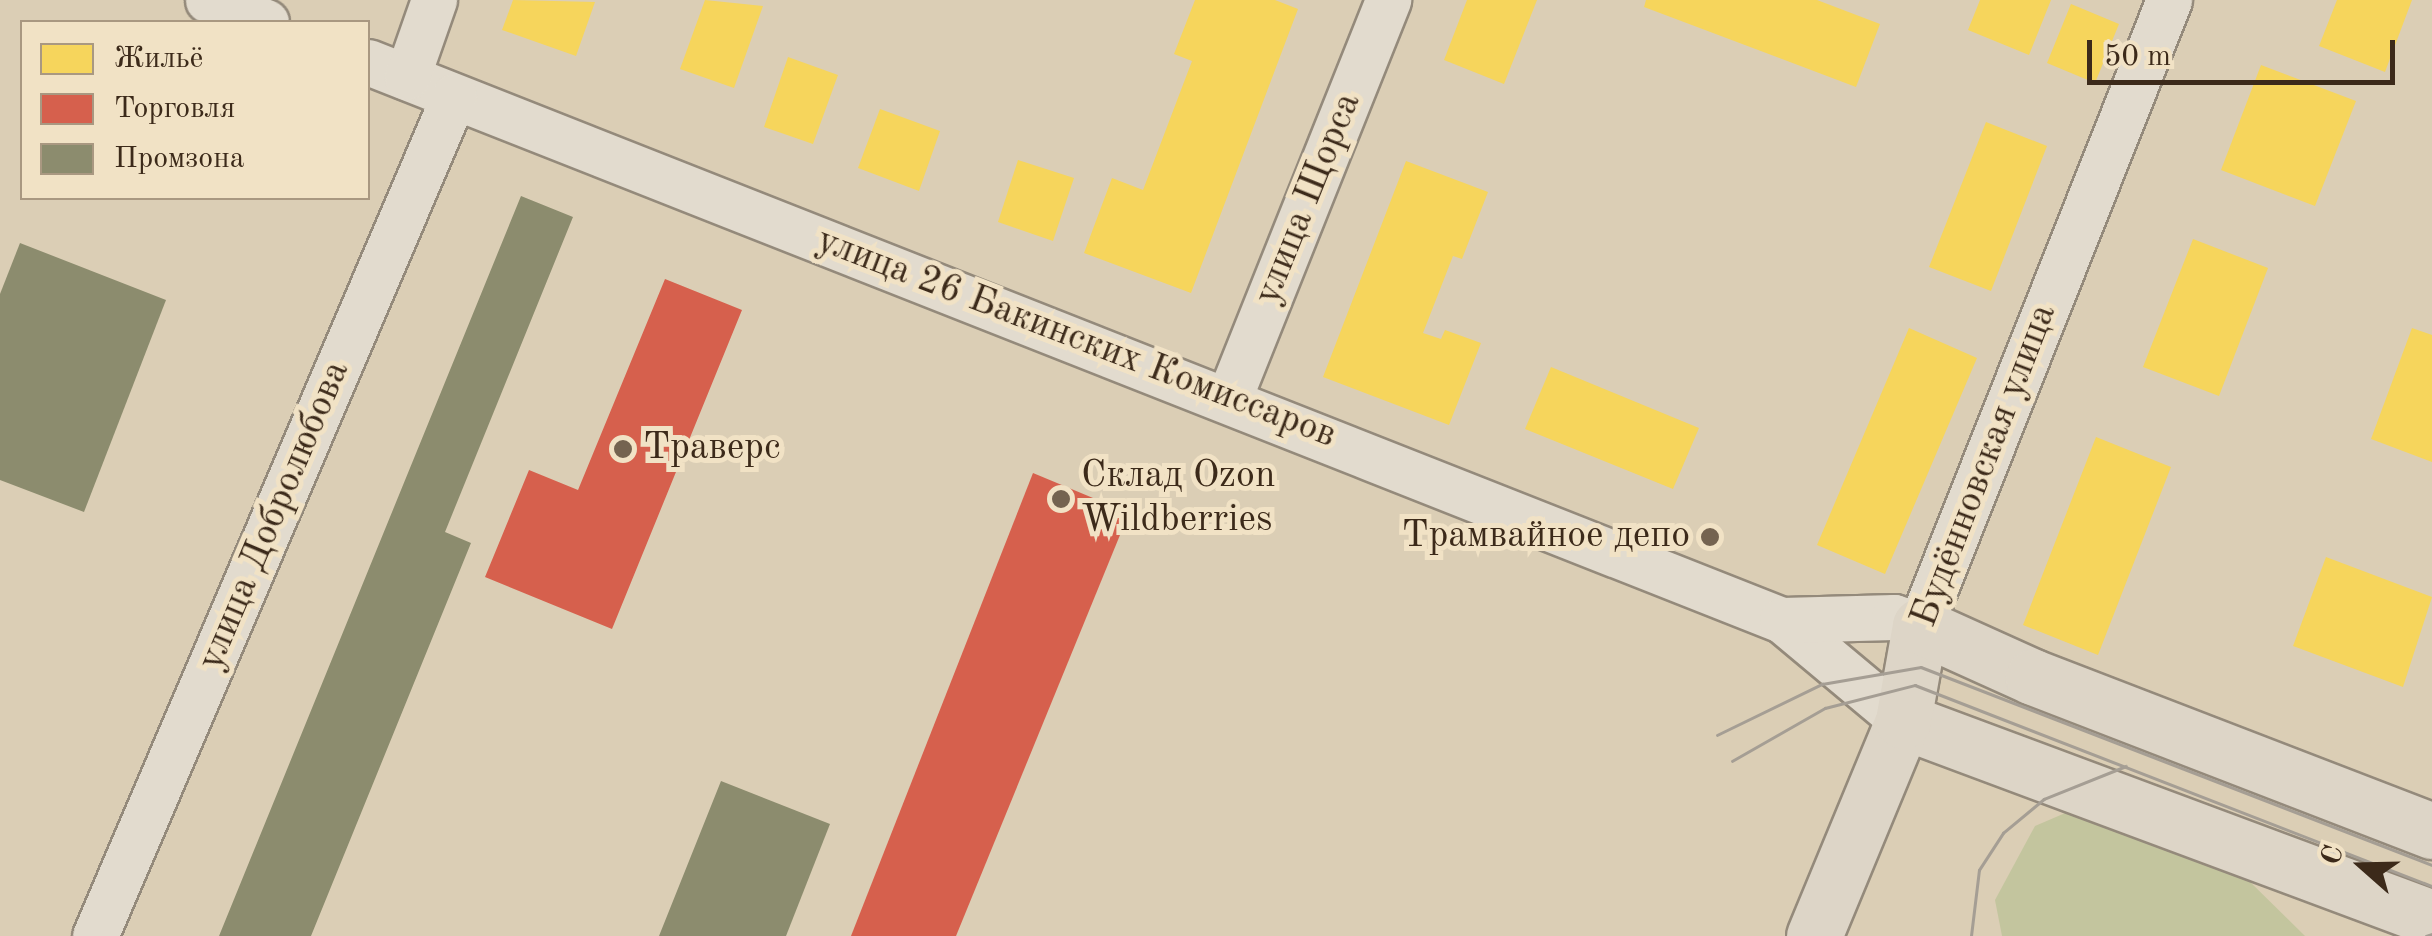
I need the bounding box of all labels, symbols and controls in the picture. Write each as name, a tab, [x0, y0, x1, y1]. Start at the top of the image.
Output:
legend	[20, 20, 370, 200]
scale bar	[2092, 20, 2400, 82]
text: 50 m	[2104, 42, 2171, 72]
text: Жильё	[114, 44, 203, 74]
street label: улица Щорса	[1246, 87, 1372, 311]
text: Торговля	[114, 94, 235, 124]
text: Промзона	[114, 144, 245, 174]
street label: улица 26 Бакинских Комиссаров	[810, 219, 1342, 459]
street label: Будённовская улица	[1902, 298, 2068, 634]
street label: улица Добролюбова	[189, 355, 361, 677]
place label: Траверс	[643, 426, 781, 472]
marker: Траверс	[612, 438, 634, 460]
place label: Склад Ozon Wildberries	[1081, 454, 1275, 544]
marker: Склад Ozon Wildberries	[1050, 488, 1072, 510]
place label: Трамвайное депо	[1402, 514, 1690, 560]
marker: Трамвайное депо	[1699, 526, 1721, 548]
north arrow	[2312, 816, 2412, 916]
text: С	[2317, 842, 2350, 869]

